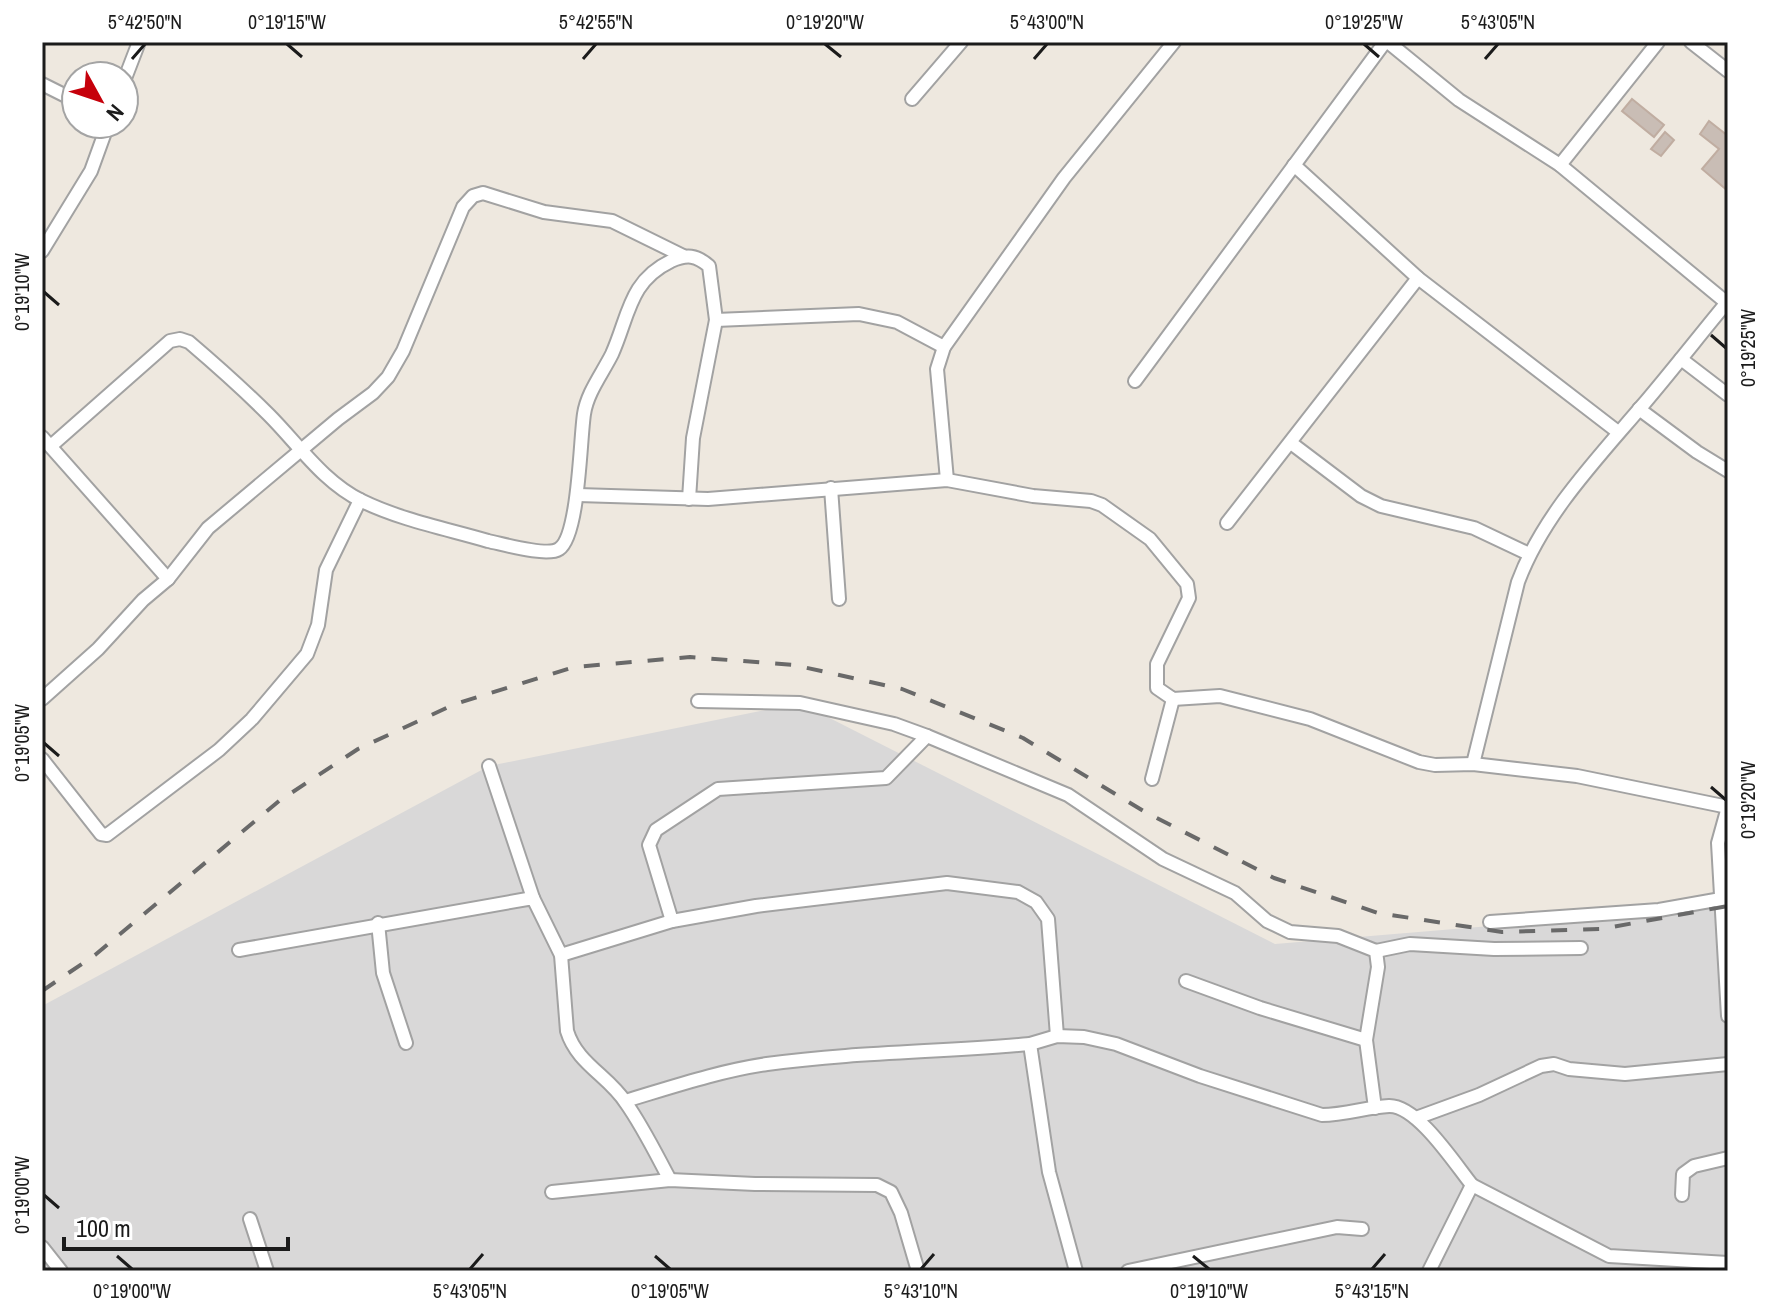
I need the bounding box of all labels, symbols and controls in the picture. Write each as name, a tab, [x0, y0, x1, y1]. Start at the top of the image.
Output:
text: 5°42'50"N	[108, 8, 182, 35]
text: 0°19'15"W	[248, 8, 327, 35]
text: 5°42'55"N	[559, 8, 633, 35]
text: 0°19'20"W	[786, 8, 865, 35]
text: 5°43'00"N	[1010, 8, 1084, 35]
text: 0°19'25"W	[1325, 8, 1404, 35]
text: 5°43'05"N	[1461, 8, 1535, 35]
north arrow	[60, 60, 140, 140]
text: N	[100, 98, 131, 127]
text: 0°19'10"W	[8, 252, 35, 331]
text: 0°19'25"W	[1734, 308, 1761, 387]
text: 0°19'05"W	[8, 703, 35, 782]
text: 0°19'20"W	[1734, 760, 1761, 839]
text: 0°19'00"W	[8, 1155, 35, 1234]
scale bar	[64, 1201, 288, 1251]
text: 100 m	[76, 1212, 131, 1244]
text: 0°19'00"W	[93, 1277, 172, 1304]
text: 5°43'05"N	[433, 1277, 507, 1304]
text: 0°19'05"W	[631, 1277, 710, 1304]
text: 5°43'10"N	[884, 1277, 958, 1304]
text: 0°19'10"W	[1170, 1277, 1249, 1304]
text: 5°43'15"N	[1335, 1277, 1409, 1304]

